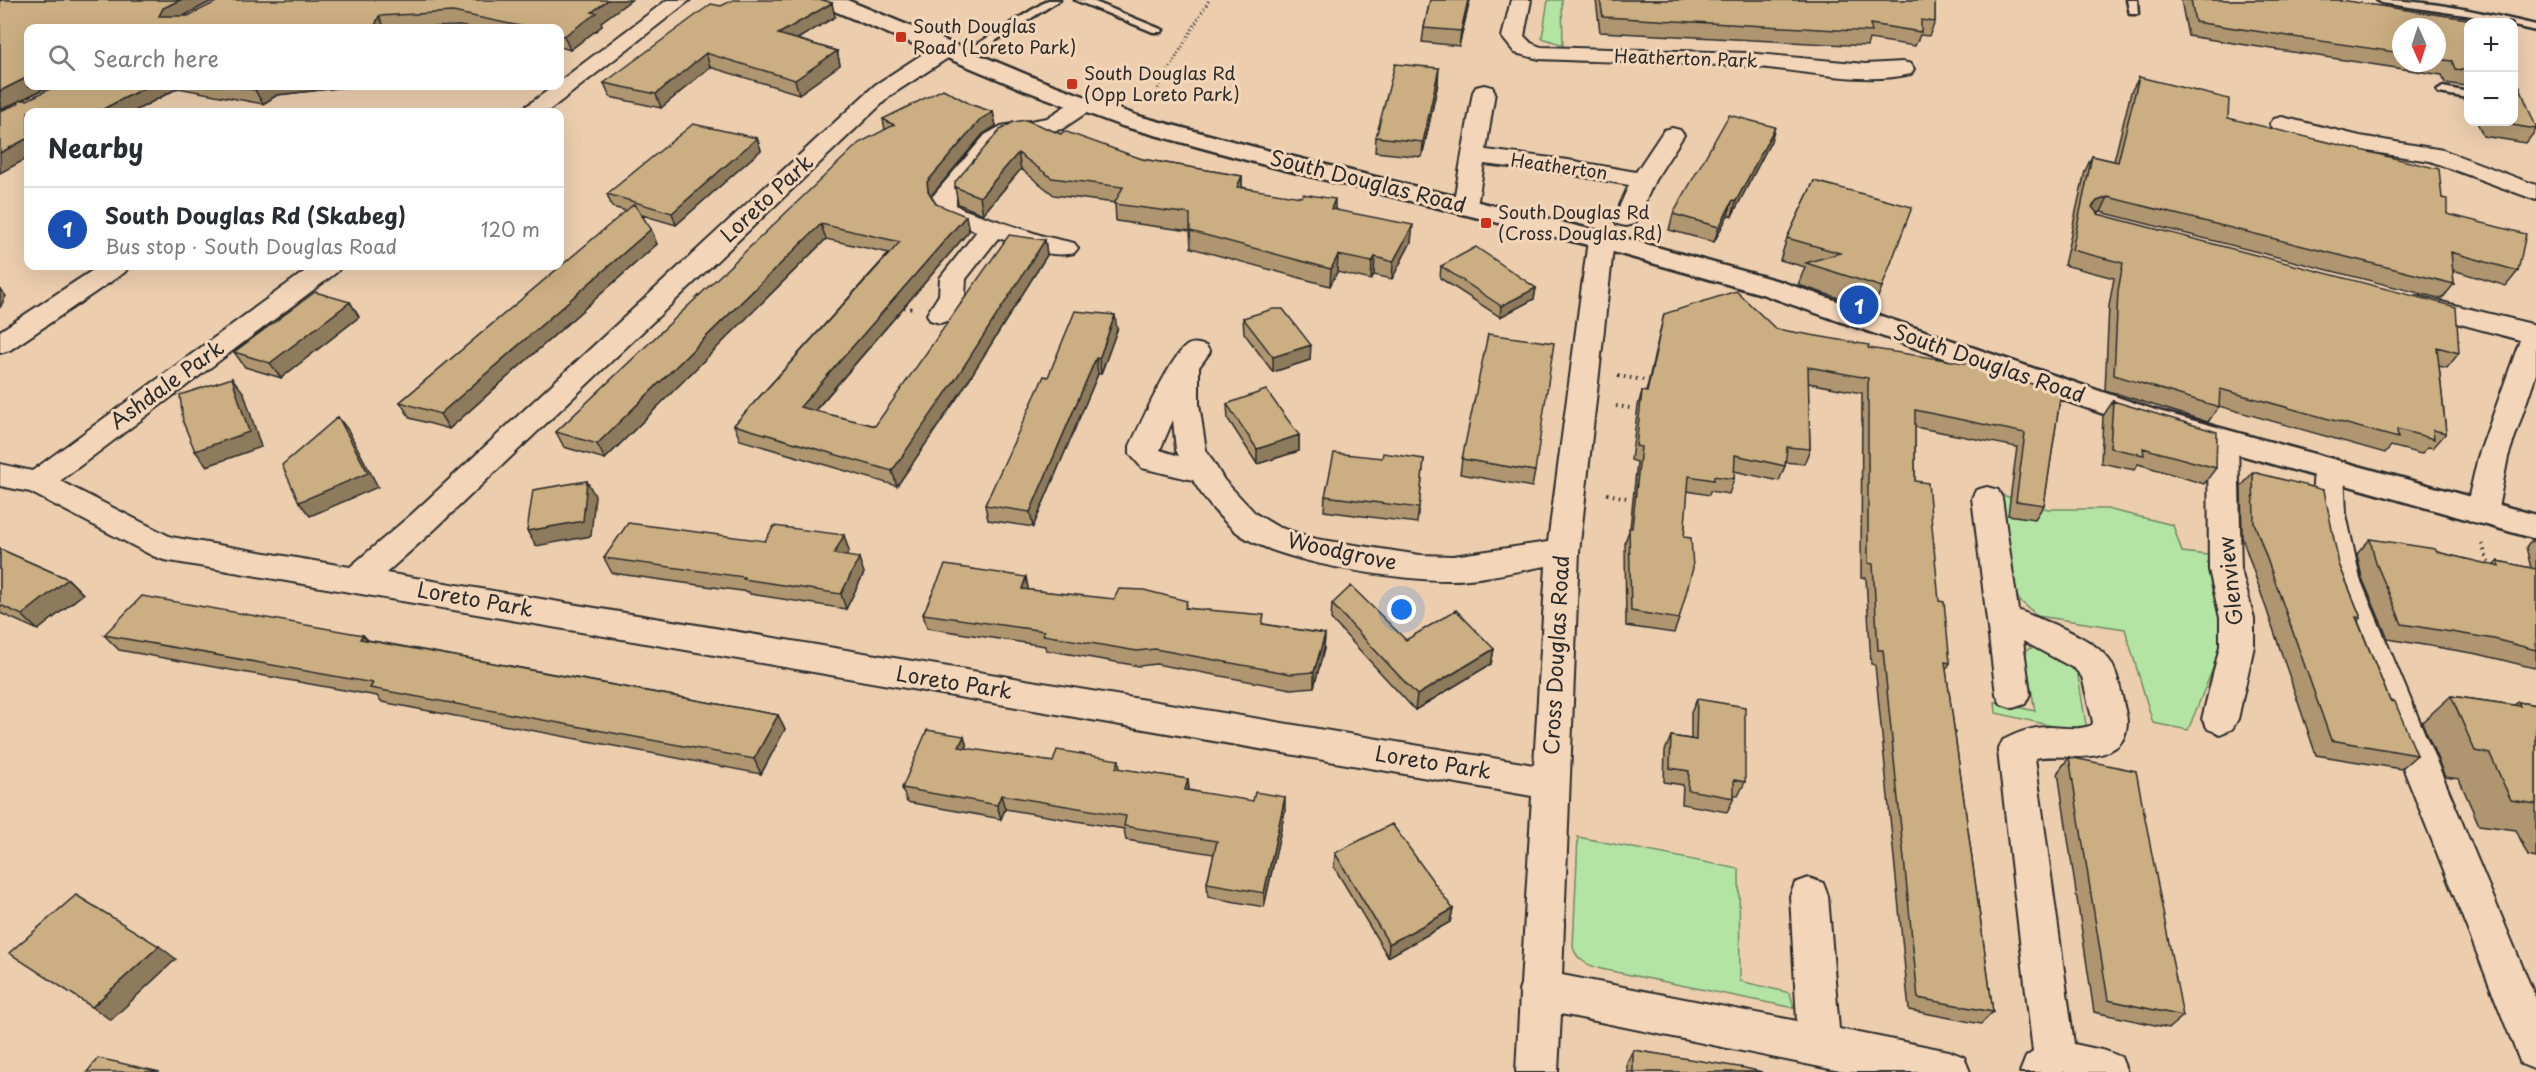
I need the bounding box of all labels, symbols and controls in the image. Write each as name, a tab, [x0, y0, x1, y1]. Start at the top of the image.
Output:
place label: South Douglas Road (Loreto Park)	[913, 12, 1076, 60]
north arrow	[2392, 18, 2446, 72]
map controls	[2464, 18, 2518, 126]
button: +	[2464, 18, 2518, 72]
search box	[24, 24, 564, 90]
marker: South Douglas Road (Loreto Park)	[894, 30, 908, 44]
icon: search	[45, 41, 78, 74]
text: Search here	[93, 41, 219, 74]
street label: Heatherton Park	[1614, 42, 1758, 73]
place label: South Douglas Rd (Opp Loreto Park)	[1084, 59, 1240, 107]
button: −	[2464, 72, 2518, 126]
marker: South Douglas Rd (Opp Loreto Park)	[1065, 77, 1079, 91]
text: Nearby	[48, 128, 143, 167]
street label: South Douglas Road	[1267, 140, 1470, 220]
street label: Heatherton	[1509, 145, 1609, 186]
street label: Loreto Park	[712, 146, 820, 249]
text: South Douglas Rd (Skabeg)	[105, 198, 406, 231]
place label: South Douglas Rd (Cross Douglas Rd)	[1498, 198, 1663, 246]
text: 1	[63, 214, 72, 244]
text: 120 m	[481, 214, 540, 244]
marker: South Douglas Rd (Cross Douglas Rd)	[1479, 216, 1493, 230]
text: Bus stop · South Douglas Road	[105, 231, 397, 261]
pin: 1	[1840, 282, 1878, 328]
street label: South Douglas Road	[1889, 314, 2090, 410]
street label: Ashdale Park	[102, 331, 230, 436]
street label: Woodgrove	[1285, 523, 1400, 577]
street label: Glenview	[2208, 535, 2250, 627]
street label: Cross Douglas Road	[1534, 554, 1576, 756]
street label: Loreto Park	[415, 572, 536, 624]
your location	[1387, 595, 1416, 624]
street label: Loreto Park	[894, 656, 1015, 706]
street label: Loreto Park	[1373, 736, 1494, 786]

